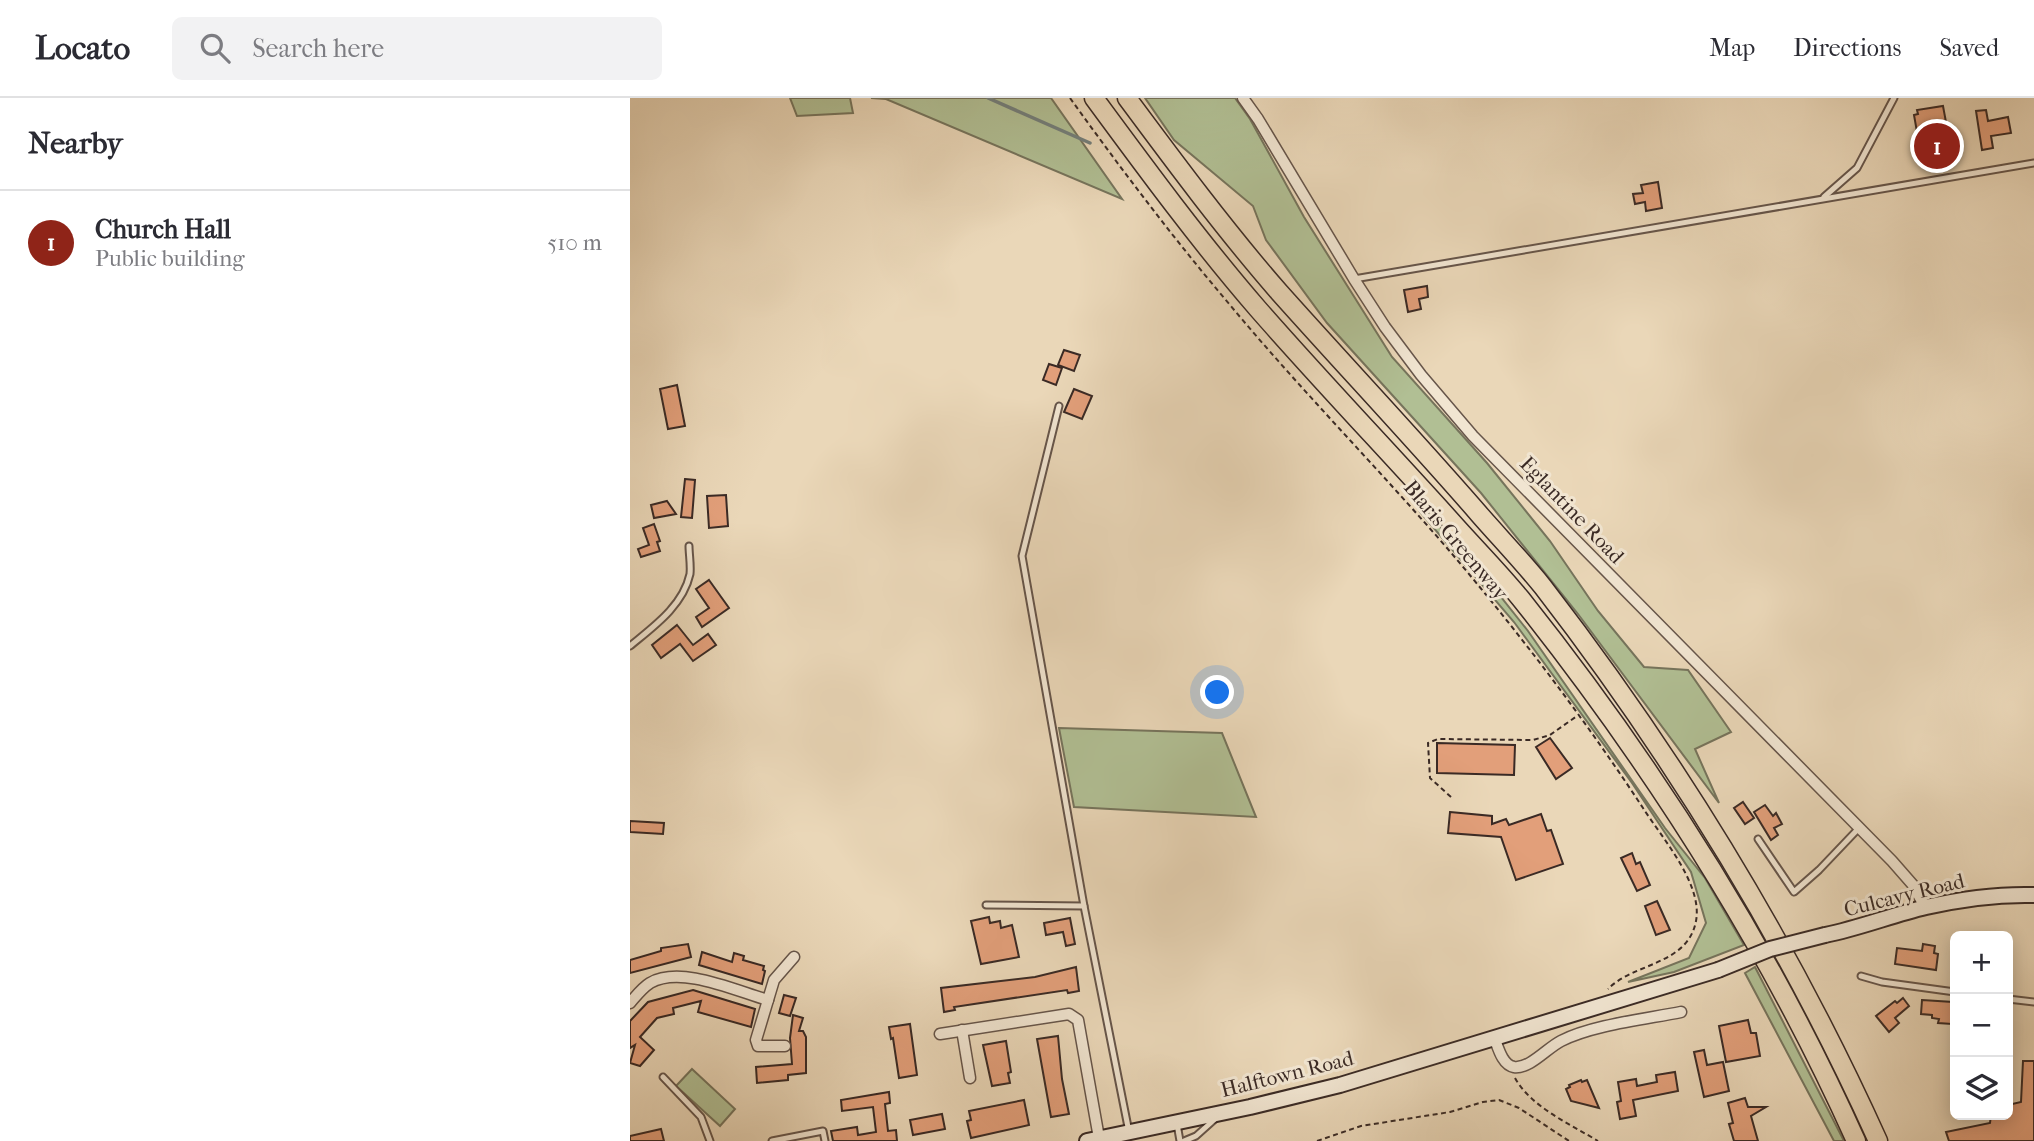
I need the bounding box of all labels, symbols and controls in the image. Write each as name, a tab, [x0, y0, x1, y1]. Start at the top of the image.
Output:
search box	[172, 17, 662, 80]
text: Locato	[35, 29, 130, 68]
icon: search	[196, 29, 234, 67]
text: Search here	[252, 33, 384, 64]
text: Map	[1709, 34, 1755, 62]
text: Directions	[1793, 34, 1901, 62]
text: Saved	[1939, 34, 1999, 62]
pin: 1	[1914, 120, 1960, 172]
text: Nearby	[28, 126, 123, 161]
text: Church Hall	[95, 214, 231, 245]
text: 1	[47, 229, 55, 256]
text: 510 m	[547, 229, 602, 256]
text: Public building	[95, 245, 245, 272]
street label: Eglantine Road	[1515, 452, 1629, 569]
street label: Blaris Greenway	[1399, 475, 1514, 605]
your location	[1200, 675, 1234, 709]
street label: Culcavy Road	[1841, 868, 1967, 922]
map controls	[1950, 931, 2013, 1120]
button: +	[1950, 931, 2013, 994]
button: −	[1950, 994, 2013, 1057]
street label: Halftown Road	[1218, 1046, 1356, 1102]
button: layers	[1950, 1057, 2013, 1120]

